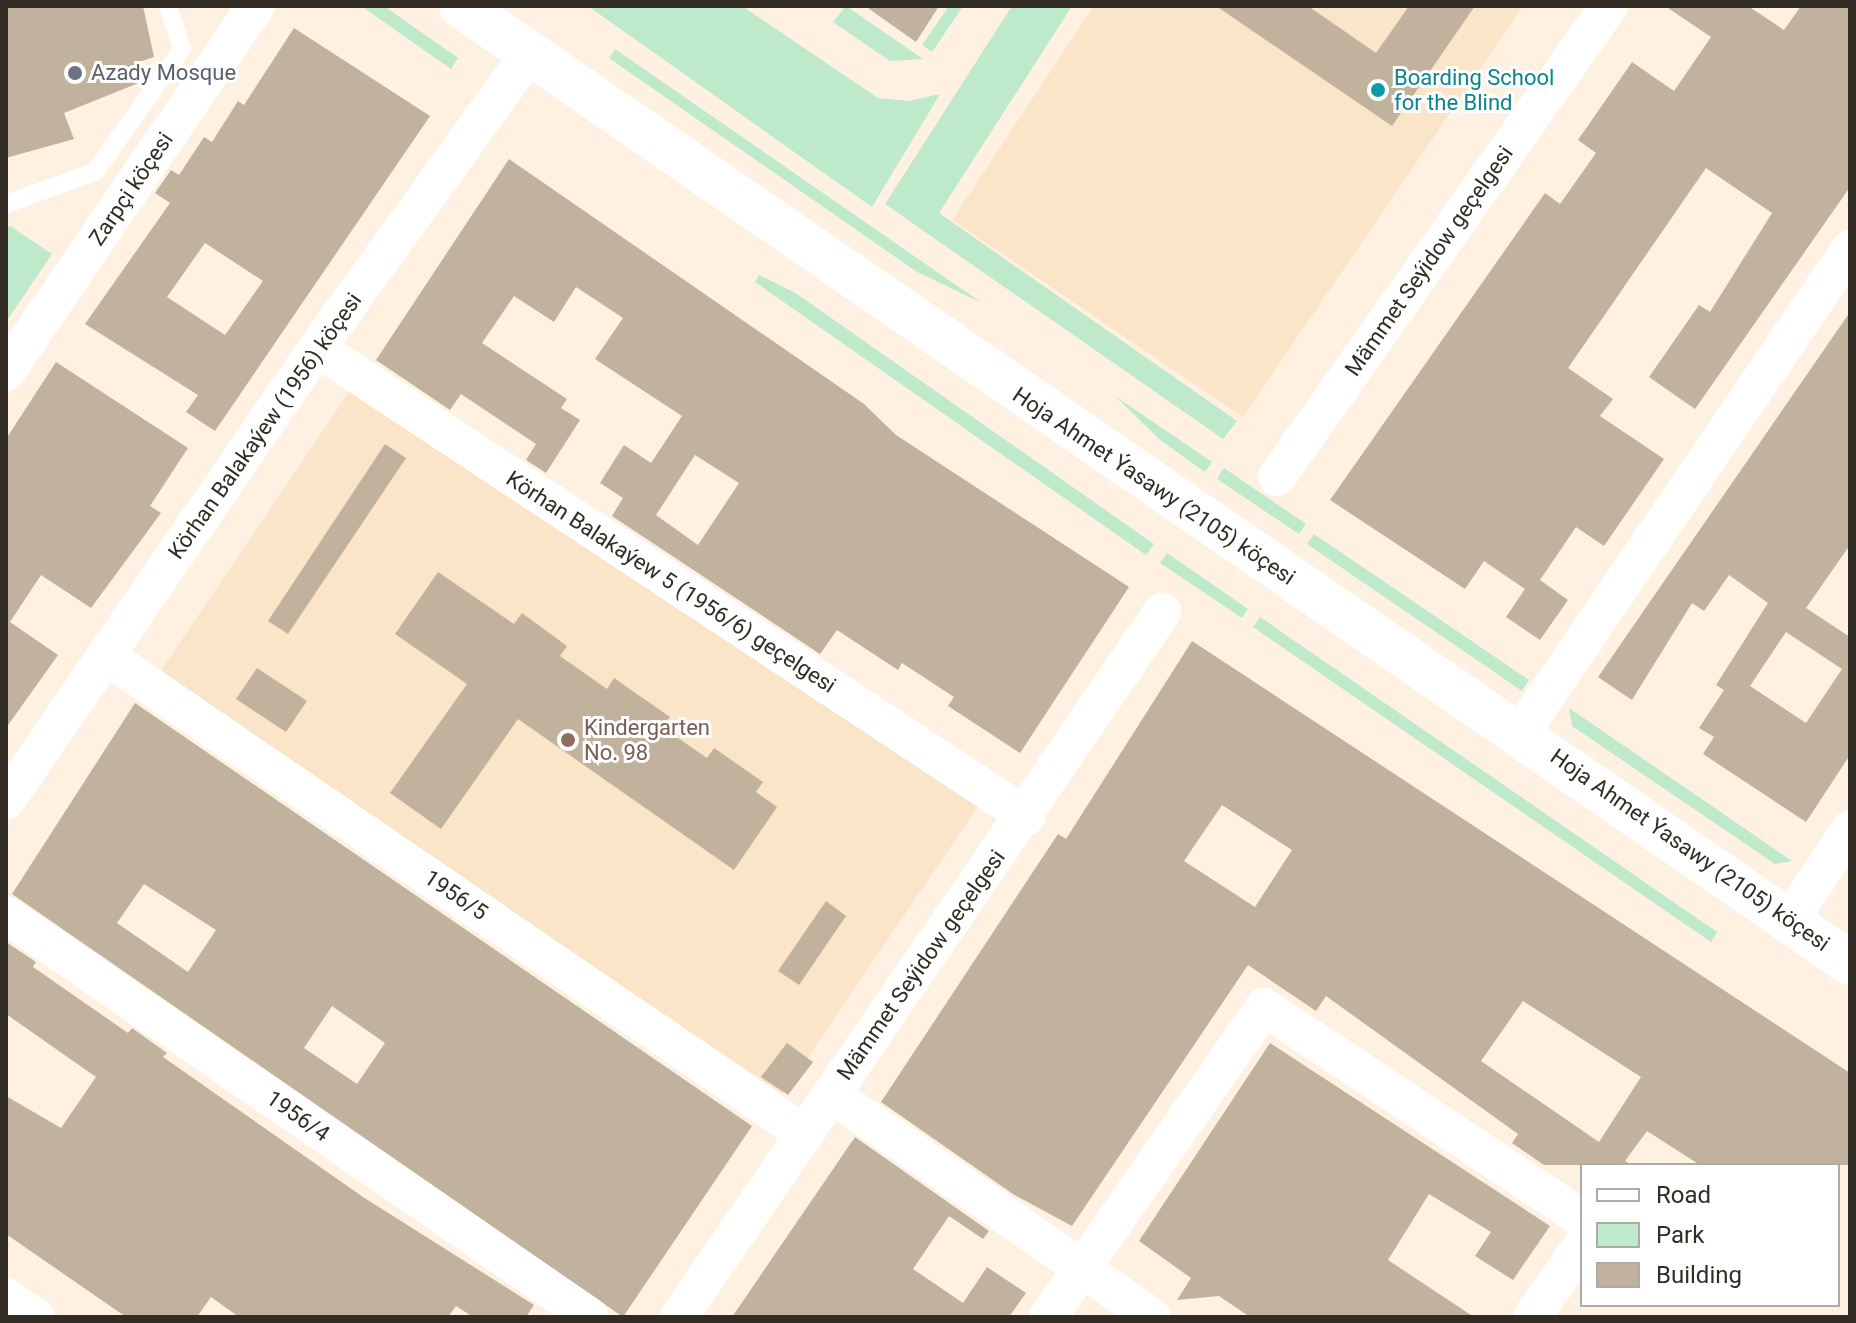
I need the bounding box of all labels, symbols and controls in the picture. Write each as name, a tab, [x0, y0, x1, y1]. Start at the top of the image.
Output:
place label: Azady Mosque	[91, 60, 236, 86]
marker: Azady Mosque	[66, 64, 84, 82]
place label: Boarding School for the Blind	[1394, 64, 1554, 116]
marker: Boarding School for the Blind	[1369, 81, 1387, 99]
street label: Zarpçi köçesi	[83, 127, 179, 251]
street label: Mämmet Seýidow geçelgesi	[1339, 141, 1519, 381]
street label: Körhan Balakaýew (1956) köçesi	[163, 288, 367, 564]
street label: Hoja Ahmet Ýasawy (2105) köçesi	[1008, 381, 1300, 591]
street label: Körhan Balakaýew 5 (1956/6) geçelgesi	[501, 465, 841, 699]
place label: Kindergarten No. 98	[584, 714, 710, 766]
marker: Kindergarten No. 98	[559, 731, 577, 749]
street label: Hoja Ahmet Ýasawy (2105) köçesi	[1545, 743, 1835, 957]
street label: Mämmet Seýidow geçelgesi	[831, 845, 1011, 1085]
street label: 1956/5	[419, 864, 493, 926]
street label: 1956/4	[261, 1085, 335, 1147]
legend	[1580, 1163, 1840, 1307]
text: Road	[1656, 1181, 1711, 1209]
text: Park	[1656, 1221, 1704, 1249]
text: Building	[1656, 1261, 1742, 1289]

